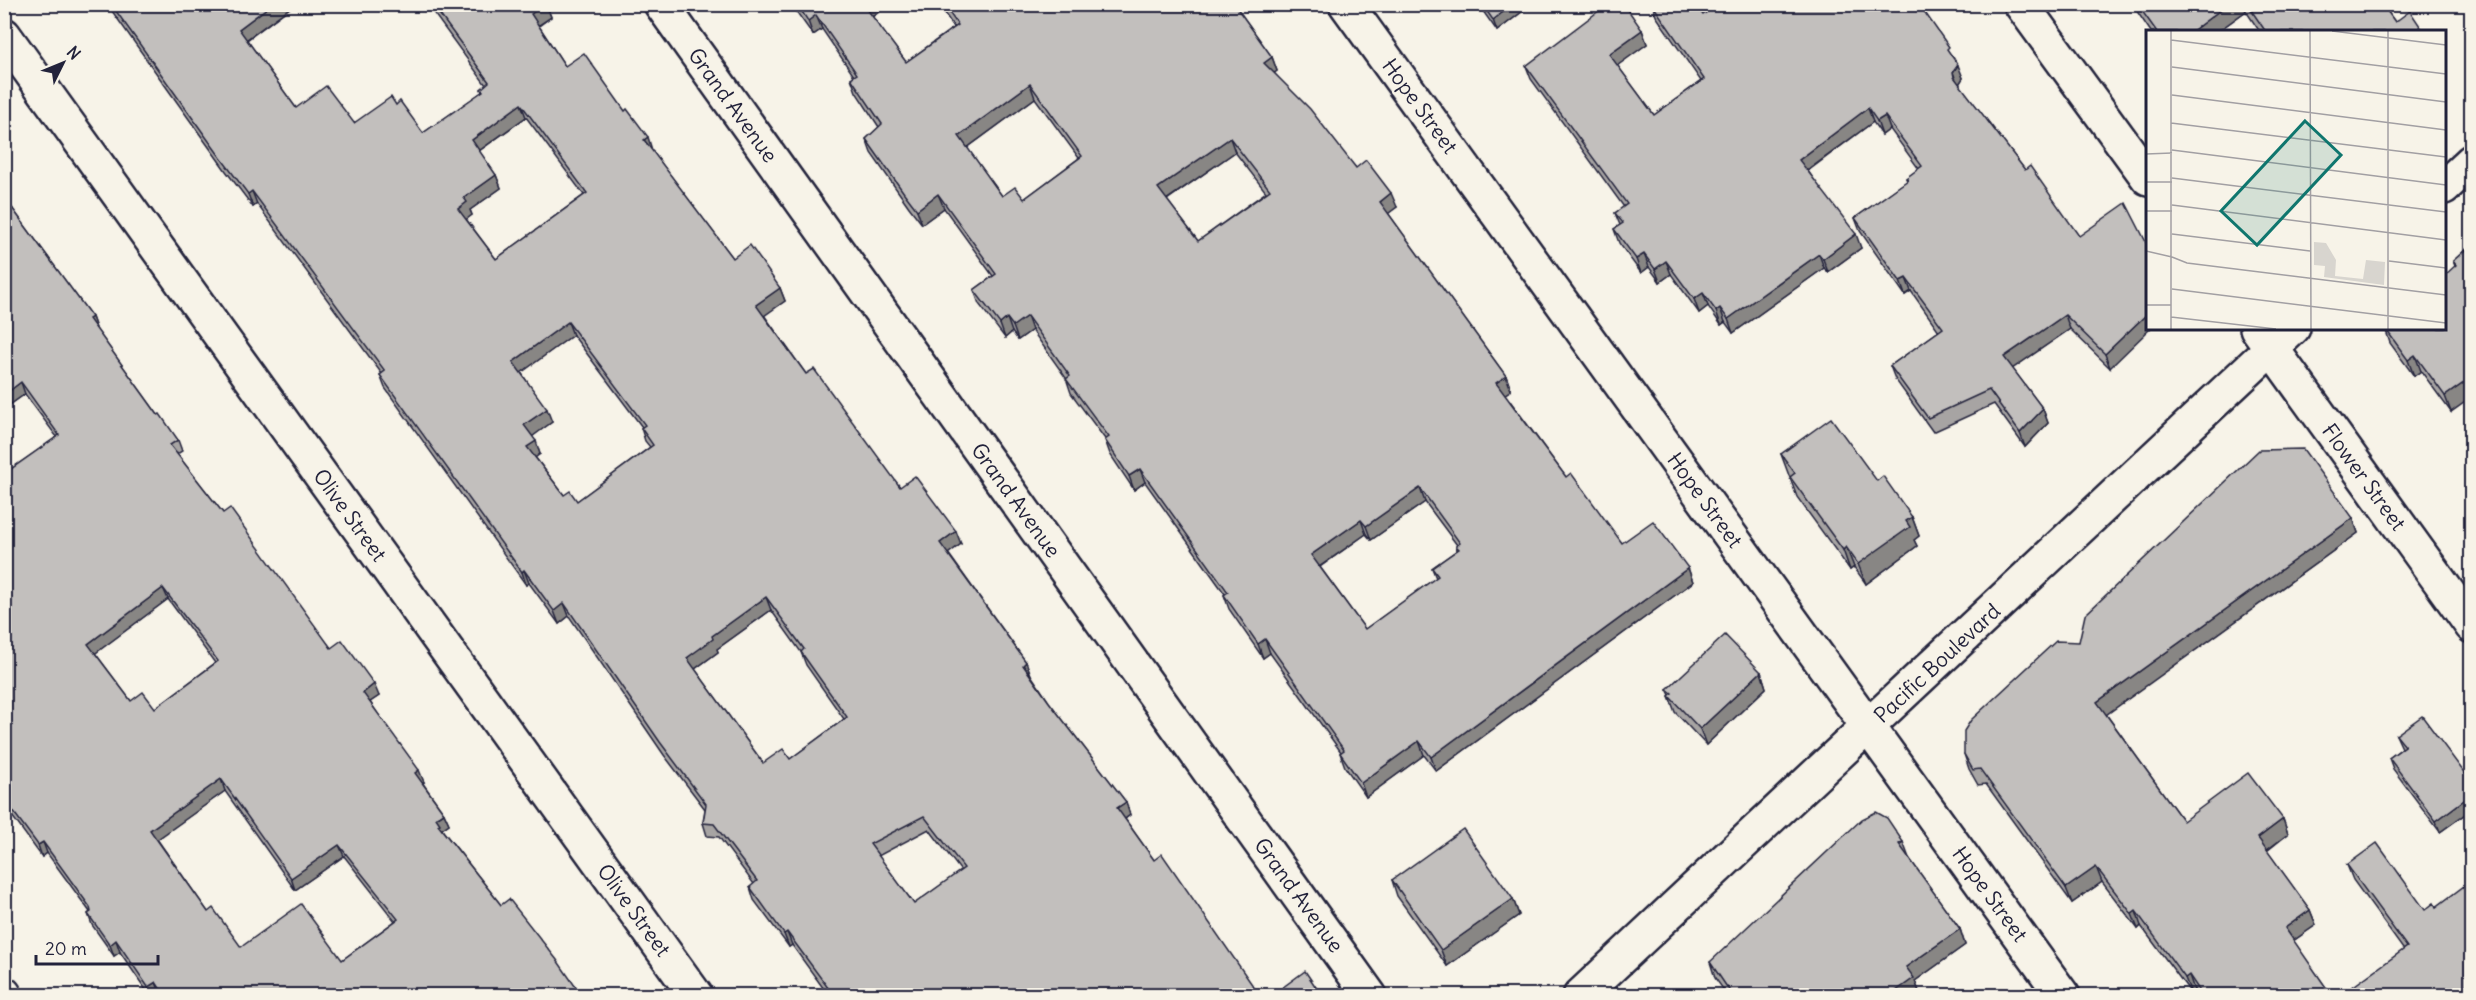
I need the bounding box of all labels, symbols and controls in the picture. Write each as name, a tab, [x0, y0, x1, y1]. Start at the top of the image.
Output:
inset map	[2146, 30, 2446, 330]
north arrow	[33, 33, 93, 93]
text: N	[63, 42, 85, 64]
street label: Grand Avenue	[682, 42, 784, 168]
street label: Hope Street	[1376, 53, 1464, 159]
street label: Flower Street	[2316, 418, 2412, 536]
street label: Grand Avenue	[965, 437, 1067, 563]
street label: Hope Street	[1661, 447, 1749, 553]
street label: Olive Street	[307, 463, 393, 567]
street label: Pacific Boulevard	[1868, 597, 2006, 729]
street label: Grand Avenue	[1248, 832, 1350, 958]
street label: Hope Street	[1946, 841, 2034, 947]
street label: Olive Street	[591, 858, 677, 962]
scale bar	[36, 928, 158, 966]
text: 20 m	[45, 937, 87, 960]

